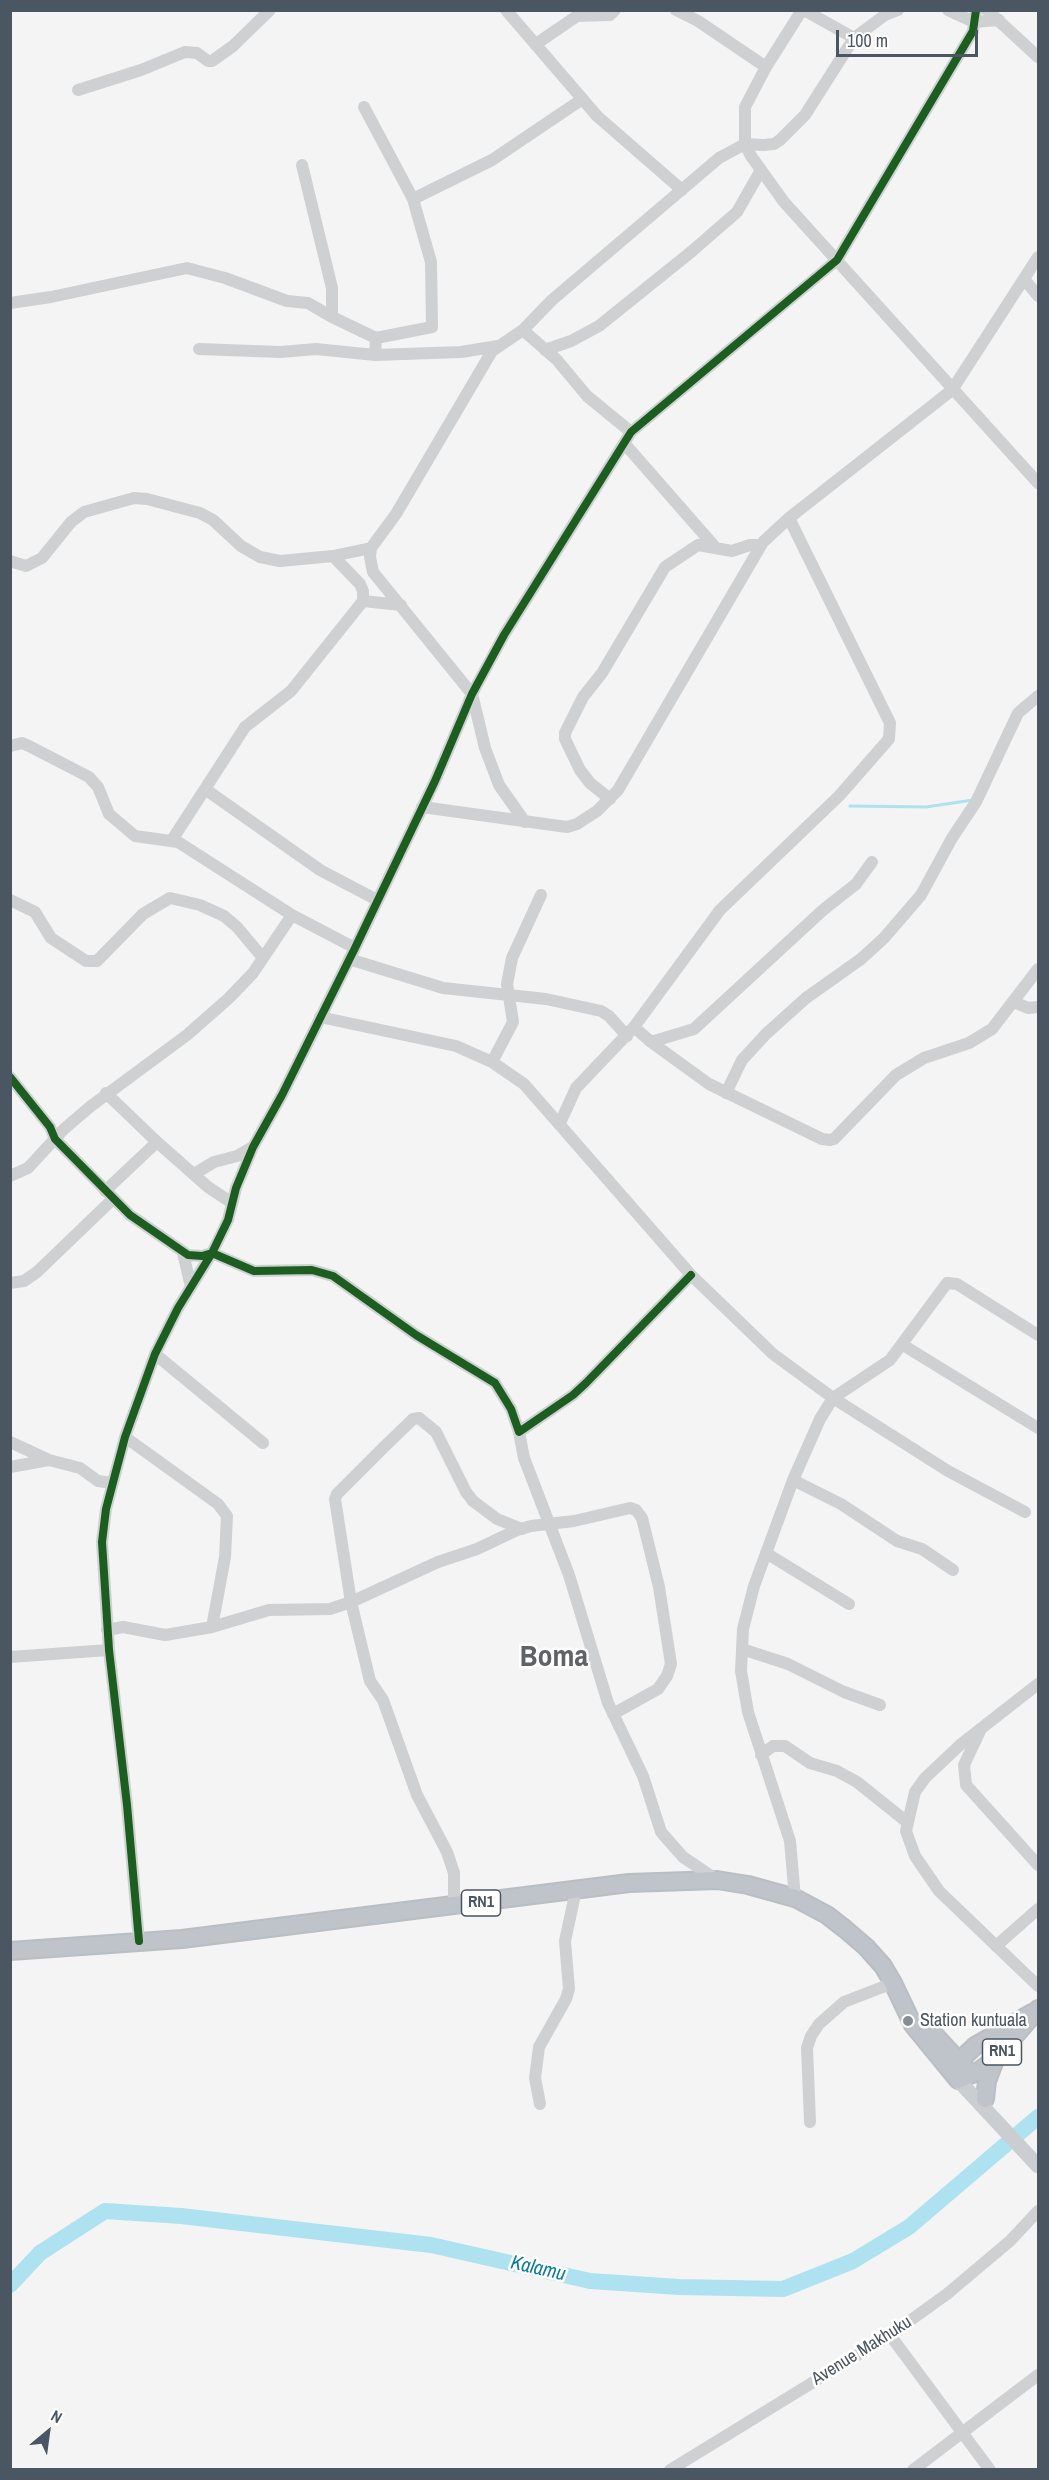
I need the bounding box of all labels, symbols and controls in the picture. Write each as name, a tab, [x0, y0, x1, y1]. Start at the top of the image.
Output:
scale bar	[839, 18, 982, 56]
text: 100 m	[847, 28, 888, 53]
district label: Boma	[520, 1640, 588, 1676]
road number: RN1	[462, 1890, 500, 1916]
place label: Station kuntuala	[920, 2010, 1027, 2032]
marker: Station kuntuala	[901, 2014, 915, 2028]
road number: RN1	[982, 2039, 1022, 2065]
water label: Kalamu	[508, 2251, 568, 2287]
street label: Avenue Makhuku	[808, 2312, 916, 2390]
north arrow	[18, 2402, 78, 2462]
text: N	[47, 2404, 66, 2428]

